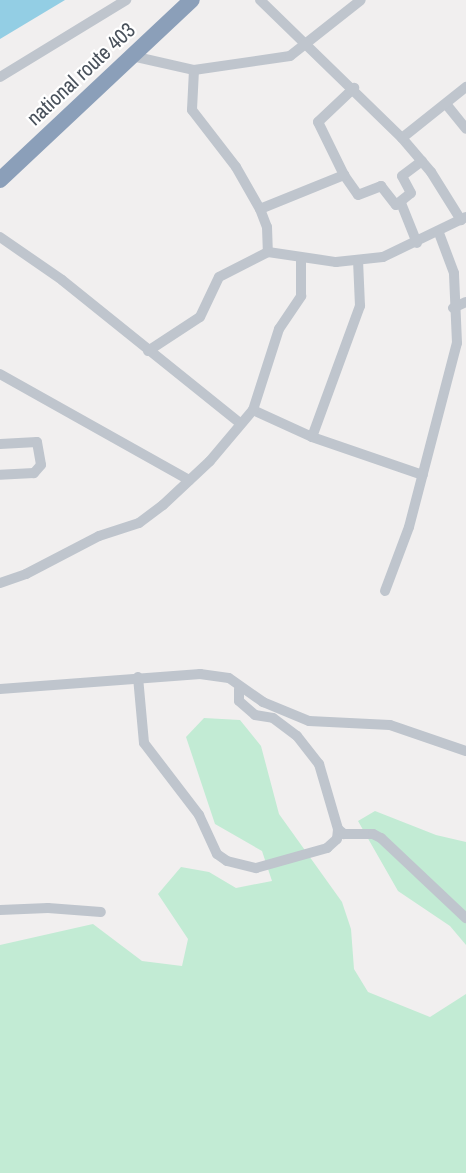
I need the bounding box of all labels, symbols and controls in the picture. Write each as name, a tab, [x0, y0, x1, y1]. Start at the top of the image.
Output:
street label: national route 403	[22, 17, 140, 131]

